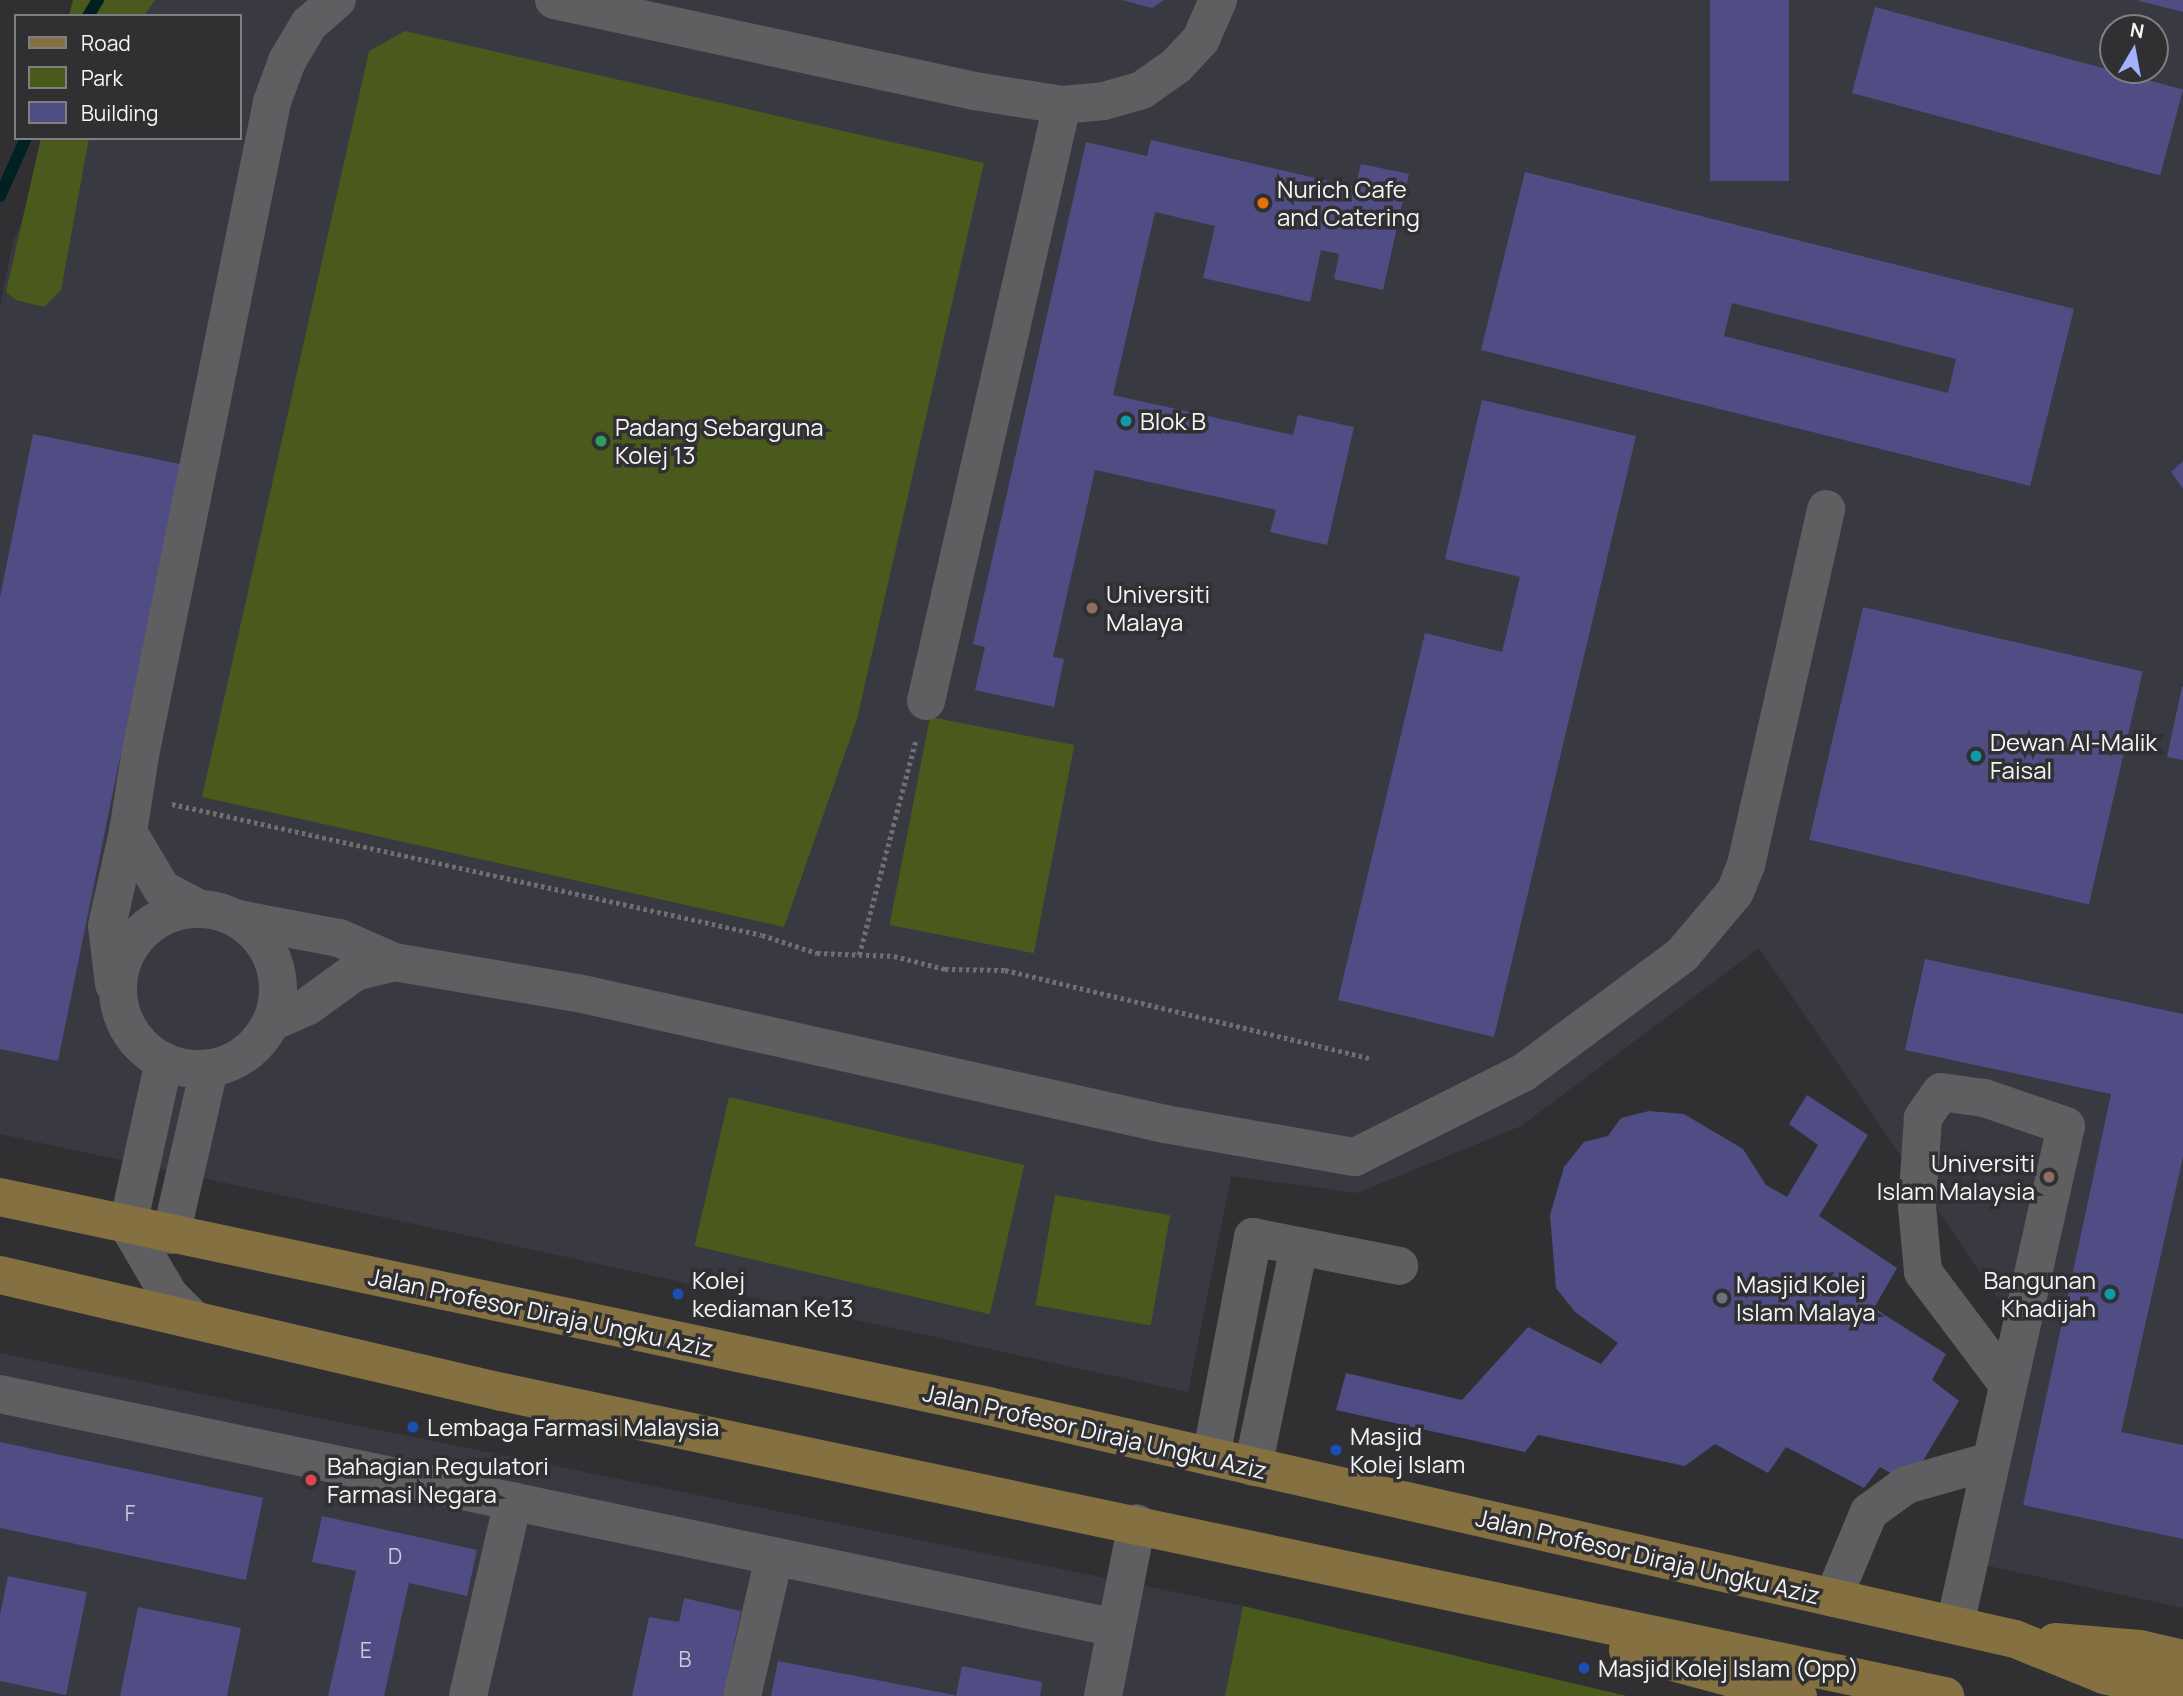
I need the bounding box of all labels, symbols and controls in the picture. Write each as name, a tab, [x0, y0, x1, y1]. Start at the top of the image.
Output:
legend	[14, 14, 242, 140]
north arrow	[2099, 14, 2169, 84]
text: N	[2128, 16, 2146, 44]
text: Road	[81, 29, 131, 57]
text: Park	[81, 64, 123, 92]
text: Building	[81, 99, 158, 127]
place label: Nurich Cafe and Catering	[1277, 175, 1420, 231]
marker: Nurich Cafe and Catering	[1255, 195, 1271, 211]
place label: Blok B	[1140, 407, 1206, 435]
place label: Padang Sebarguna Kolej 13	[615, 413, 824, 469]
marker: Blok B	[1118, 413, 1134, 429]
marker: Padang Sebarguna Kolej 13	[593, 433, 609, 449]
place label: Universiti Malaya	[1106, 580, 1210, 636]
marker: Universiti Malaya	[1084, 600, 1100, 616]
place label: Dewan Al-Malik Faisal	[1990, 728, 2157, 784]
marker: Dewan Al-Malik Faisal	[1968, 748, 1984, 764]
place label: Universiti Islam Malaysia	[1877, 1149, 2035, 1205]
marker: Universiti Islam Malaysia	[2041, 1169, 2057, 1185]
street label: Jalan Profesor Diraja Ungku Aziz	[366, 1261, 716, 1363]
place label: Kolej kediaman Ke13	[692, 1266, 854, 1322]
place label: Bangunan Khadijah	[1983, 1266, 2096, 1322]
place label: Masjid Kolej Islam Malaya	[1736, 1270, 1876, 1326]
marker: Kolej kediaman Ke13	[670, 1286, 686, 1302]
marker: Bangunan Khadijah	[2102, 1286, 2118, 1302]
marker: Masjid Kolej Islam Malaya	[1714, 1290, 1730, 1306]
street label: Jalan Profesor Diraja Ungku Aziz	[920, 1377, 1270, 1485]
place label: Lembaga Farmasi Malaysia	[427, 1413, 719, 1441]
marker: Lembaga Farmasi Malaysia	[405, 1419, 421, 1435]
place label: Masjid Kolej Islam	[1350, 1422, 1465, 1478]
marker: Masjid Kolej Islam	[1328, 1442, 1344, 1458]
place label: Bahagian Regulatori Farmasi Negara	[327, 1452, 549, 1508]
marker: Bahagian Regulatori Farmasi Negara	[301, 1470, 321, 1490]
house number: F	[125, 1500, 135, 1526]
street label: Jalan Profesor Diraja Ungku Aziz	[1473, 1502, 1823, 1610]
house number: D	[388, 1543, 402, 1569]
house number: E	[360, 1637, 372, 1663]
house number: B	[679, 1646, 691, 1672]
place label: Masjid Kolej Islam (Opp)	[1598, 1654, 1859, 1682]
marker: Masjid Kolej Islam (Opp)	[1576, 1660, 1592, 1676]

